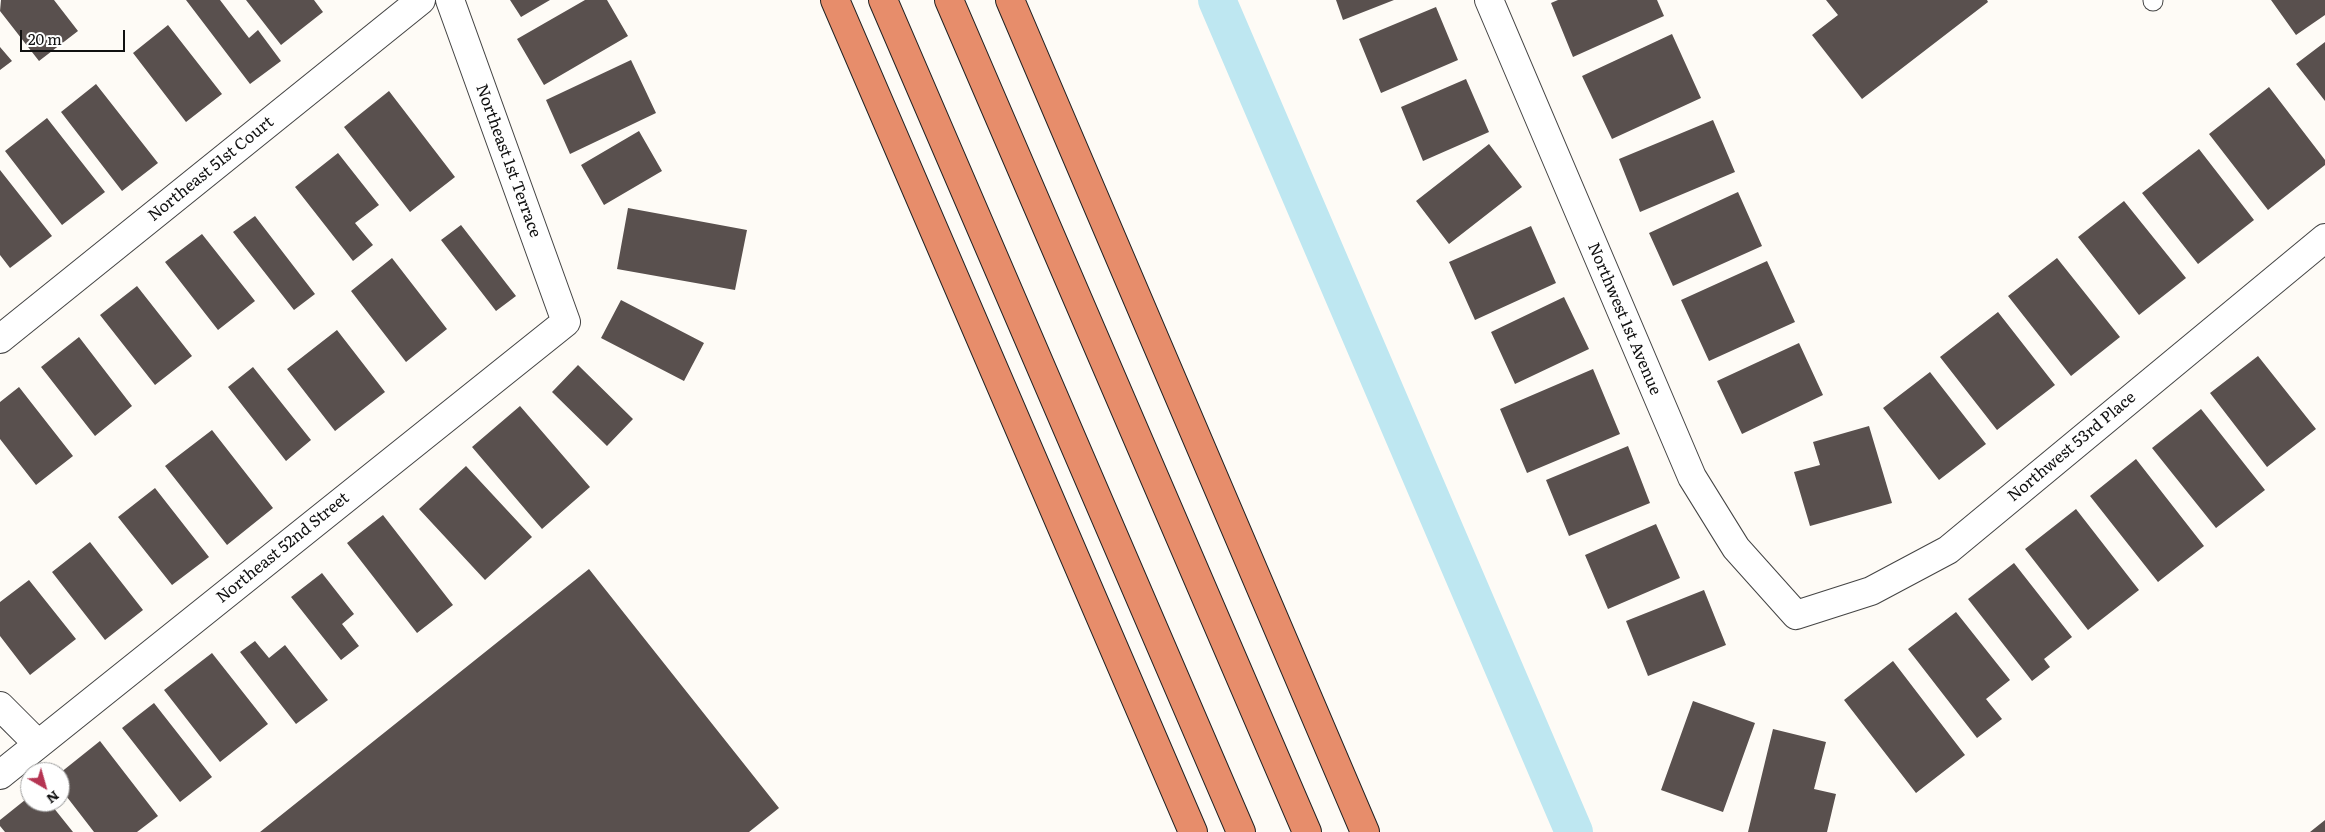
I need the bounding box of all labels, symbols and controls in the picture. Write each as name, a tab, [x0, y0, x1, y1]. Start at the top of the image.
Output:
scale bar	[22, 20, 128, 52]
text: 20 m	[28, 27, 62, 50]
street label: Northeast 1st Terrace	[471, 82, 545, 240]
street label: Northeast 51st Court	[144, 113, 278, 225]
street label: Northwest 1st Avenue	[1583, 240, 1665, 398]
street label: Northwest 53rd Place	[2004, 388, 2140, 506]
street label: Northeast 52nd Street	[213, 489, 353, 607]
north arrow	[20, 762, 70, 812]
text: N	[43, 787, 64, 810]

